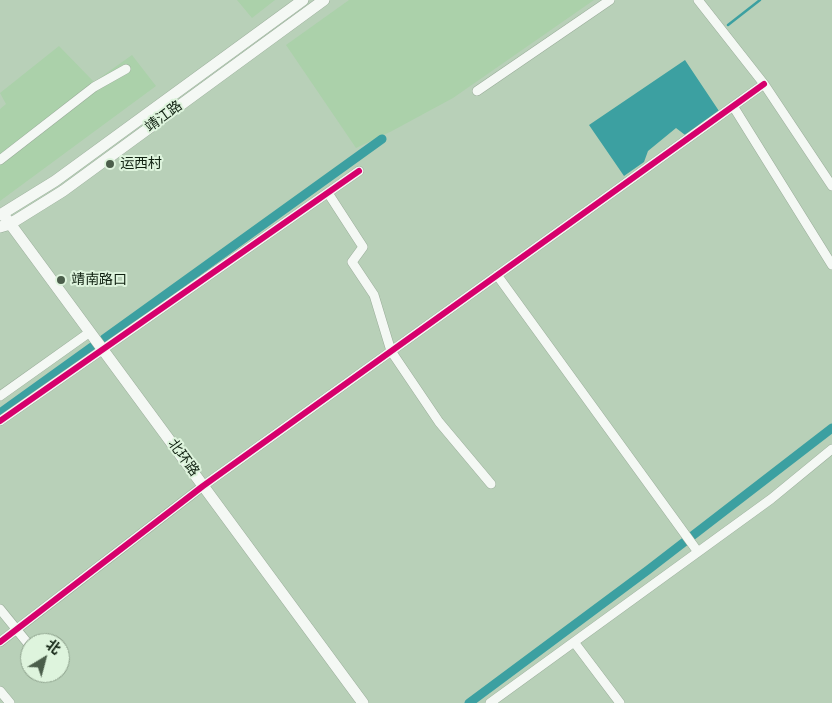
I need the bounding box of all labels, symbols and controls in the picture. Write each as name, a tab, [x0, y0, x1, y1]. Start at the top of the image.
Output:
street label: 靖江路	[142, 98, 186, 136]
place label: 运西村	[120, 156, 162, 172]
marker: 运西村	[104, 158, 116, 170]
place label: 靖南路口	[71, 272, 127, 288]
marker: 靖南路口	[55, 274, 67, 286]
street label: 北环路	[164, 436, 202, 480]
north arrow	[20, 633, 70, 683]
text: 北	[43, 636, 64, 657]

